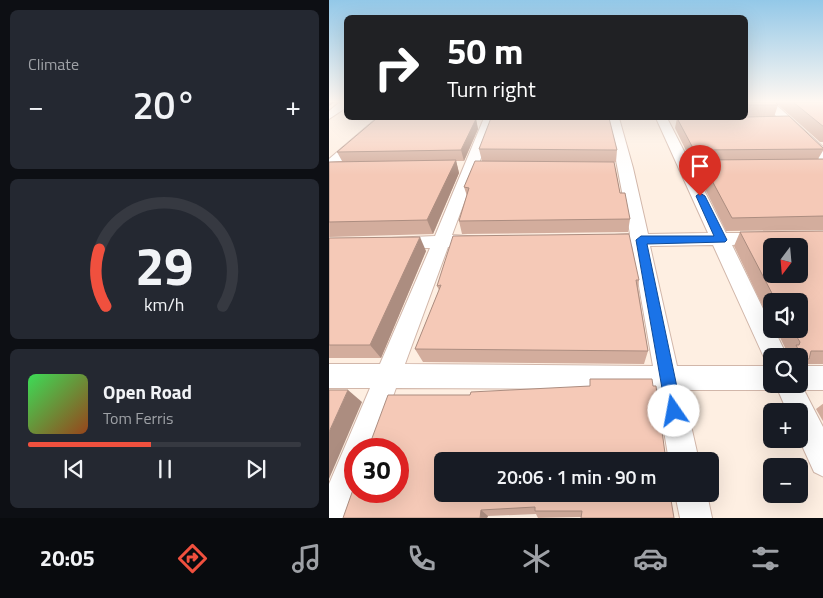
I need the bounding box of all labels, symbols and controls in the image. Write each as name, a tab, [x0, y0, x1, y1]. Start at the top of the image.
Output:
text: 50 m	[447, 24, 523, 78]
icon: right	[364, 35, 429, 100]
text: Climate	[28, 52, 79, 76]
text: Turn right	[447, 72, 536, 106]
text: 20°	[133, 76, 196, 134]
text: −	[28, 84, 44, 127]
text: +	[285, 84, 301, 127]
pin	[679, 145, 721, 196]
icon: arrive	[686, 152, 714, 180]
text: 29	[135, 226, 194, 305]
north arrow	[763, 238, 808, 282]
map controls	[763, 238, 808, 503]
text: km/h	[144, 291, 185, 318]
button: sound	[763, 293, 808, 338]
button: search	[763, 348, 808, 393]
text: Open Road	[103, 377, 192, 406]
position arrow	[647, 384, 699, 436]
button: +	[763, 403, 808, 448]
text: Tom Ferris	[103, 406, 174, 430]
speed limit sign: 30	[344, 438, 409, 503]
icon: previous	[60, 455, 88, 483]
icon: pause	[151, 455, 179, 483]
icon: next	[242, 455, 270, 483]
button: −	[763, 458, 808, 503]
text: 20:06 · 1 min · 90 m	[497, 462, 656, 491]
text: 20:05	[40, 541, 95, 575]
icon: directions	[175, 541, 210, 576]
icon: music	[289, 541, 324, 576]
icon: phone	[404, 541, 439, 576]
icon: climate	[519, 541, 554, 576]
icon: car	[633, 541, 668, 576]
icon: filters	[748, 541, 783, 576]

